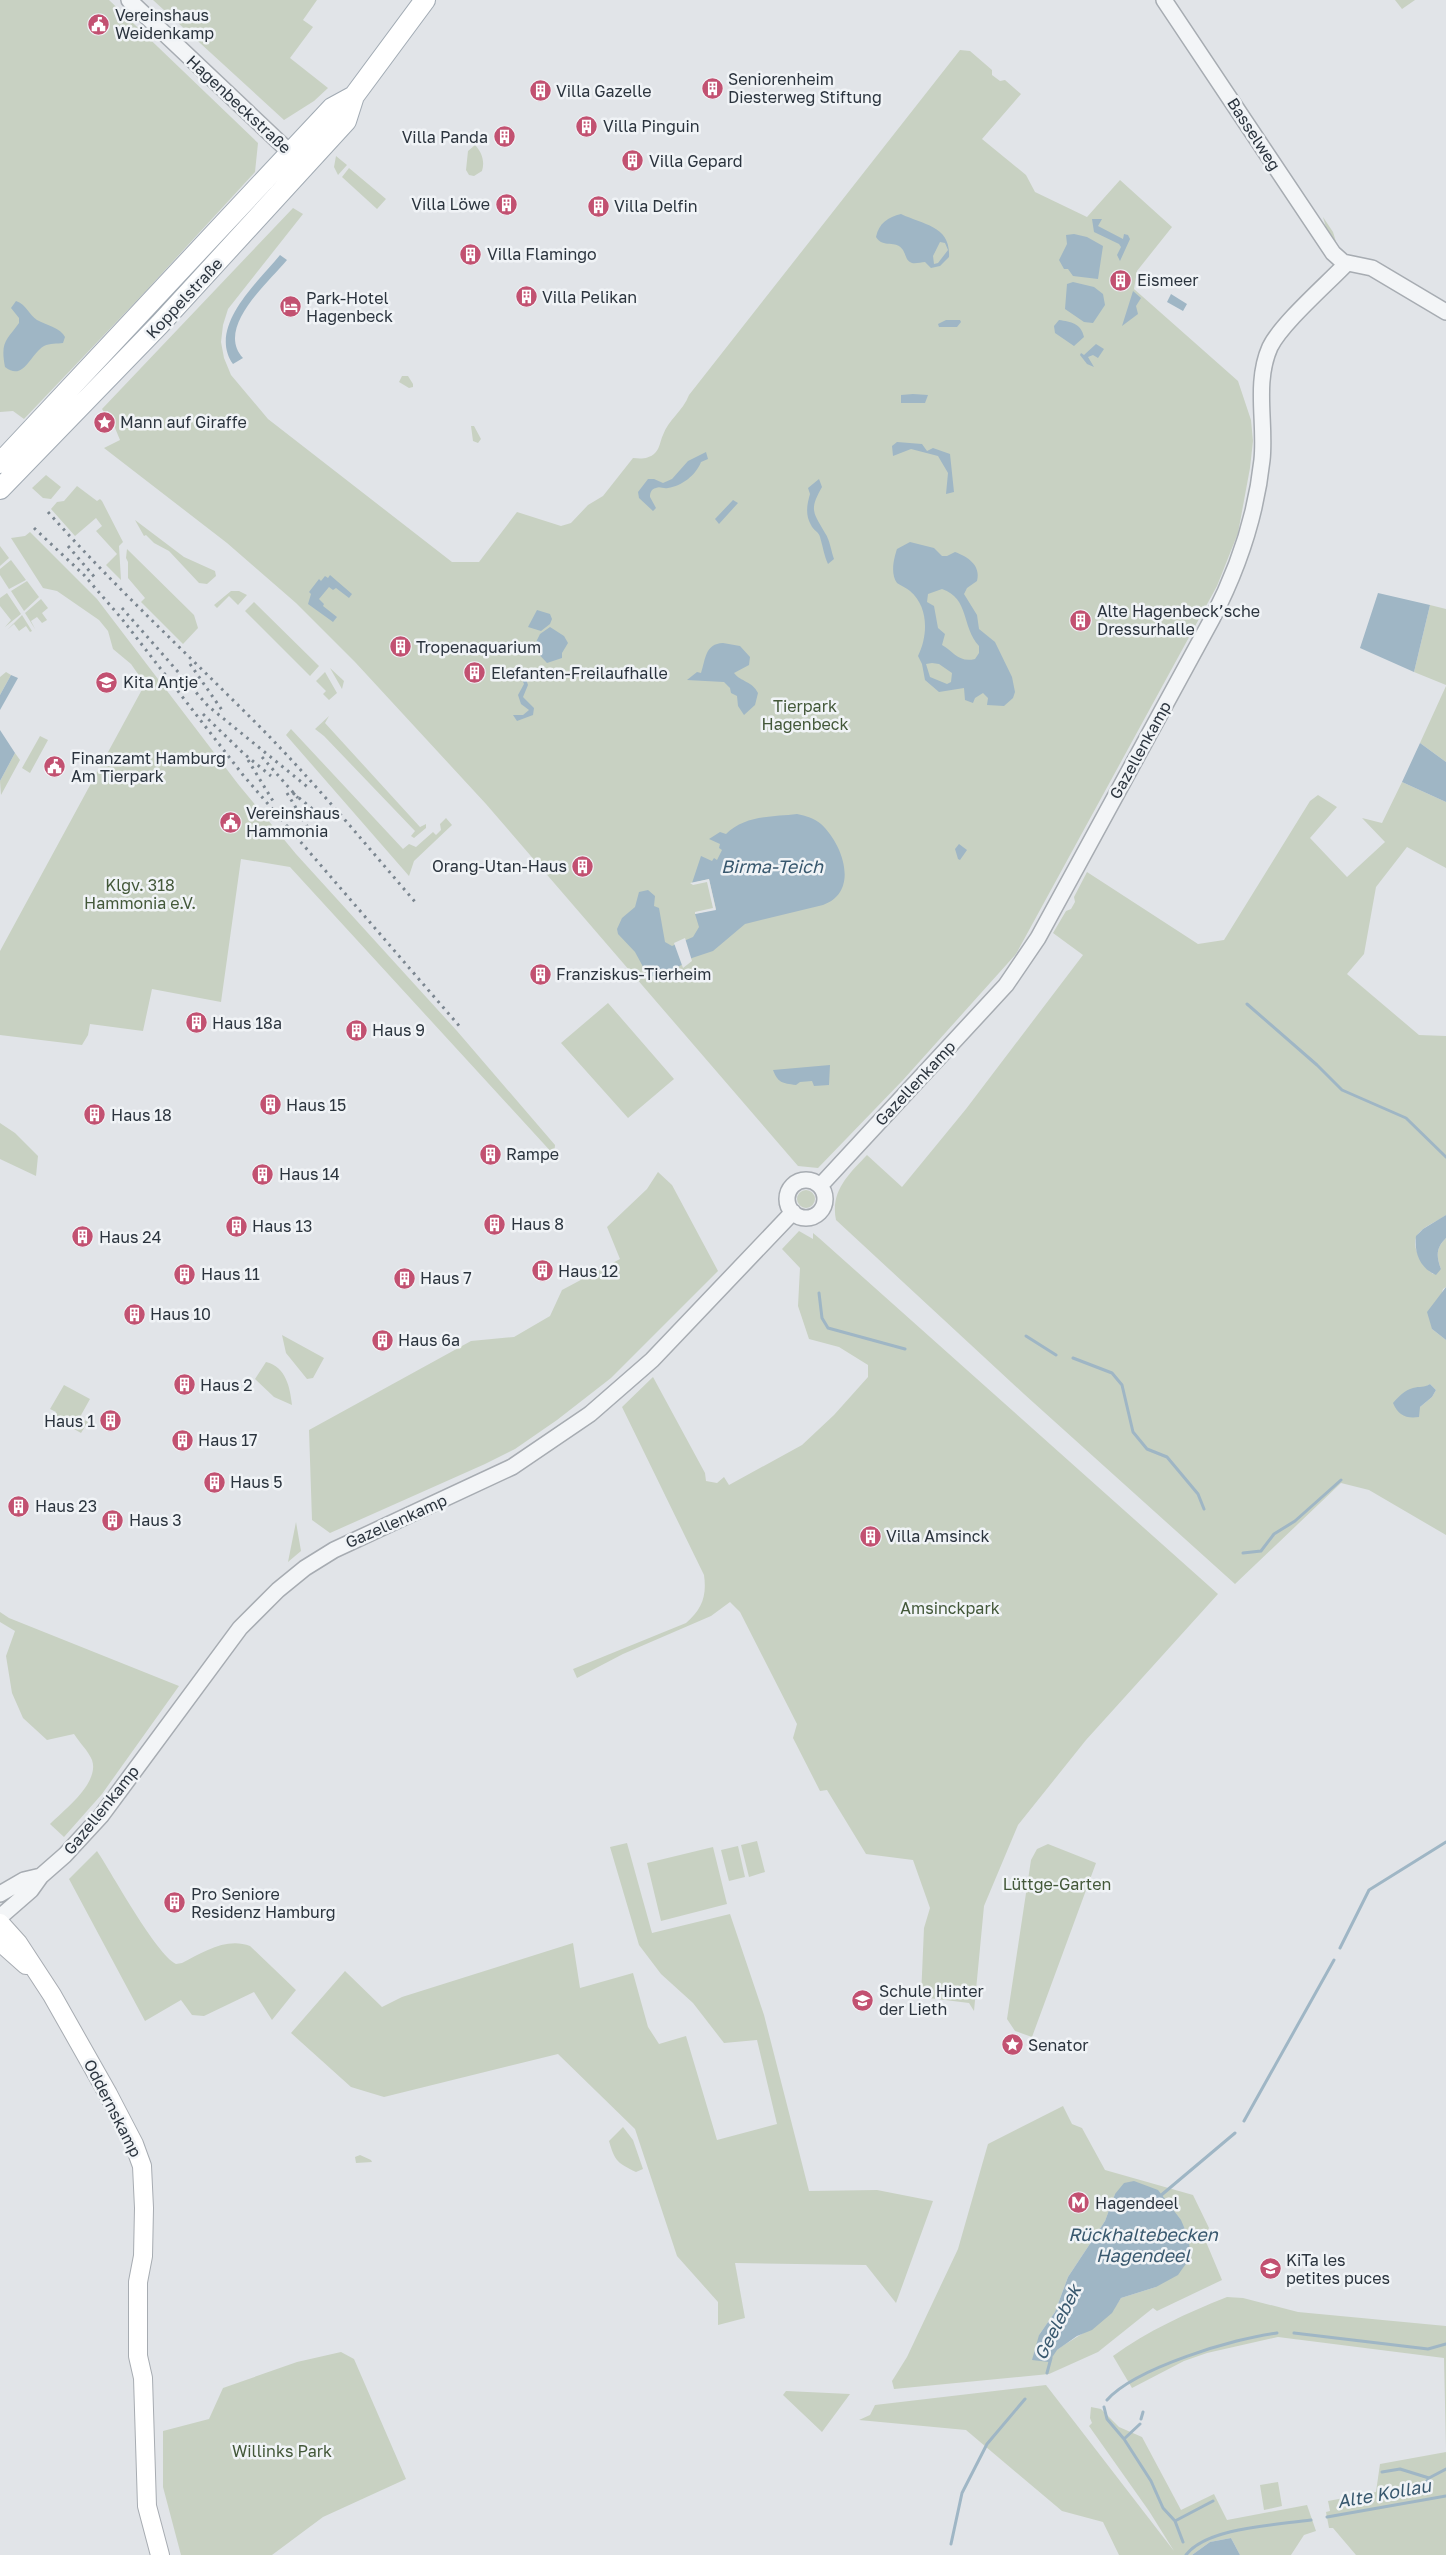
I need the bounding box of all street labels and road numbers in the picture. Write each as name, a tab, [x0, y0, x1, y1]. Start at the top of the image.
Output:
street label: Hagenbeckstraße	[183, 50, 295, 158]
street label: Basselweg	[1223, 94, 1285, 174]
street label: Koppelstraße	[142, 254, 226, 342]
street label: Gazellenkamp	[1105, 697, 1175, 802]
street label: Gazellenkamp	[871, 1036, 960, 1130]
street label: Gazellenkamp	[342, 1490, 450, 1552]
street label: Gazellenkamp	[59, 1761, 143, 1859]
street label: Oddernskamp	[80, 2056, 146, 2160]

